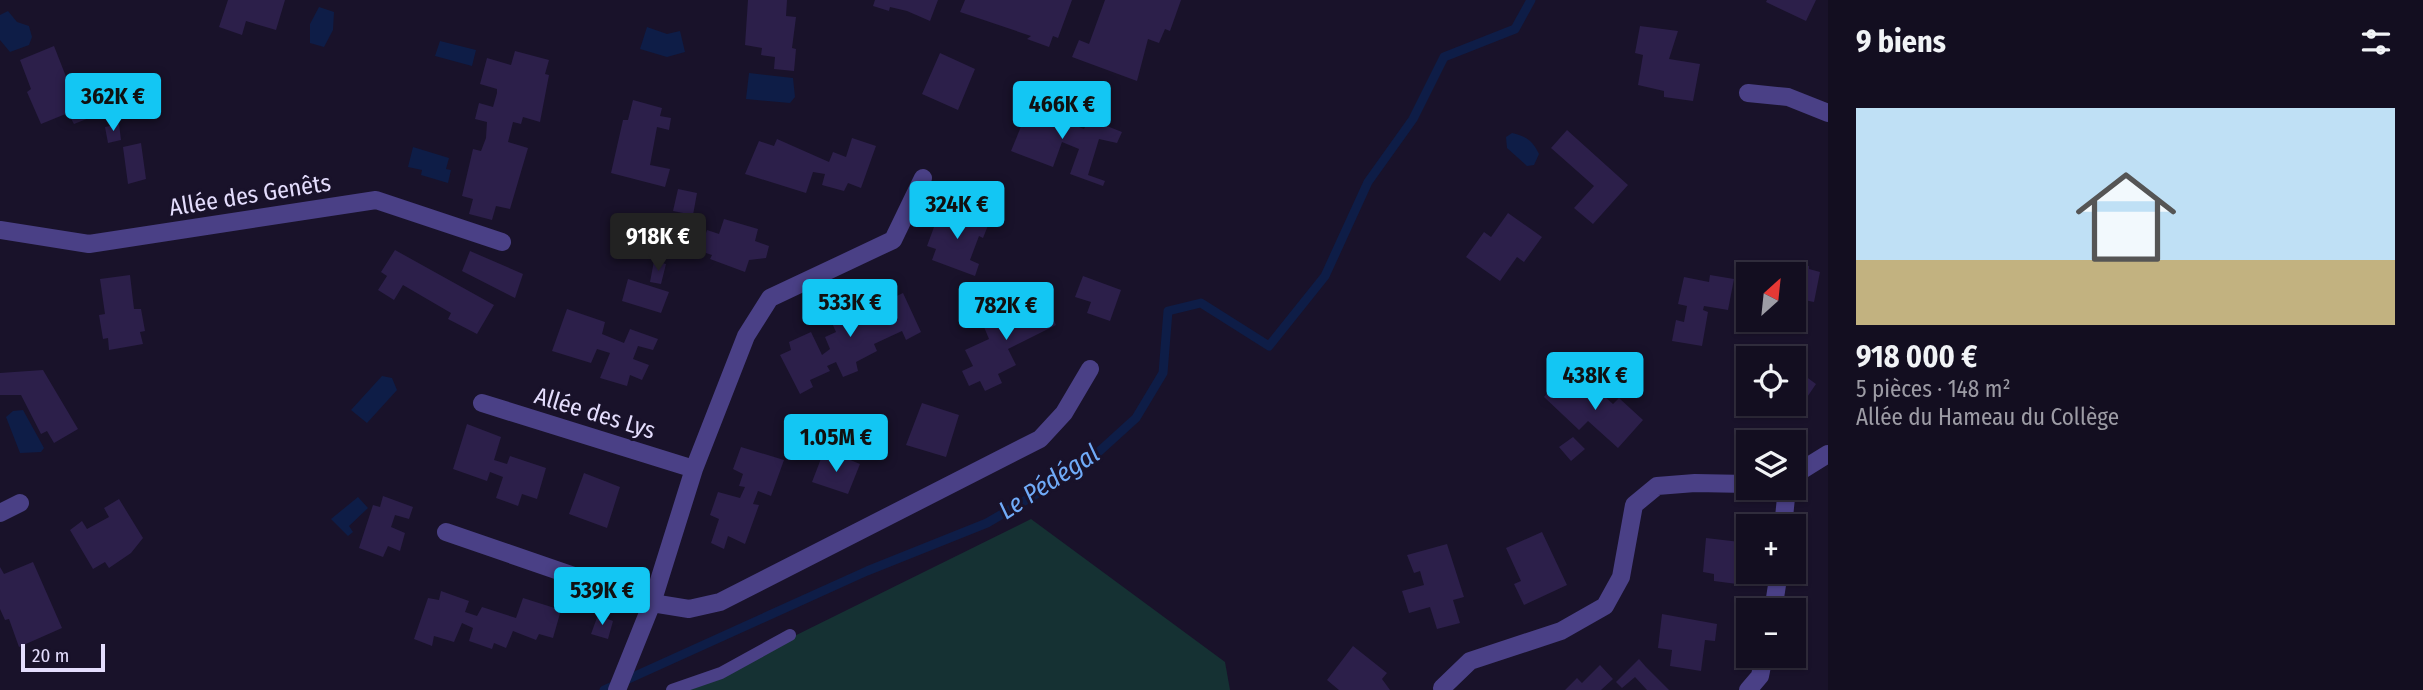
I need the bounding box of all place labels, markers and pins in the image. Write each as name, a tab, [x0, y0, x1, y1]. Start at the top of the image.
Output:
pin: 362K €	[56, 74, 170, 133]
pin: 466K €	[1005, 82, 1119, 141]
pin: 324K €	[900, 182, 1014, 241]
pin: 918K €	[601, 214, 715, 273]
pin: 533K €	[793, 280, 907, 339]
pin: 782K €	[949, 282, 1063, 342]
pin: 438K €	[1538, 352, 1652, 412]
pin: 1.05M €	[771, 414, 901, 474]
pin: 539K €	[545, 568, 659, 627]

